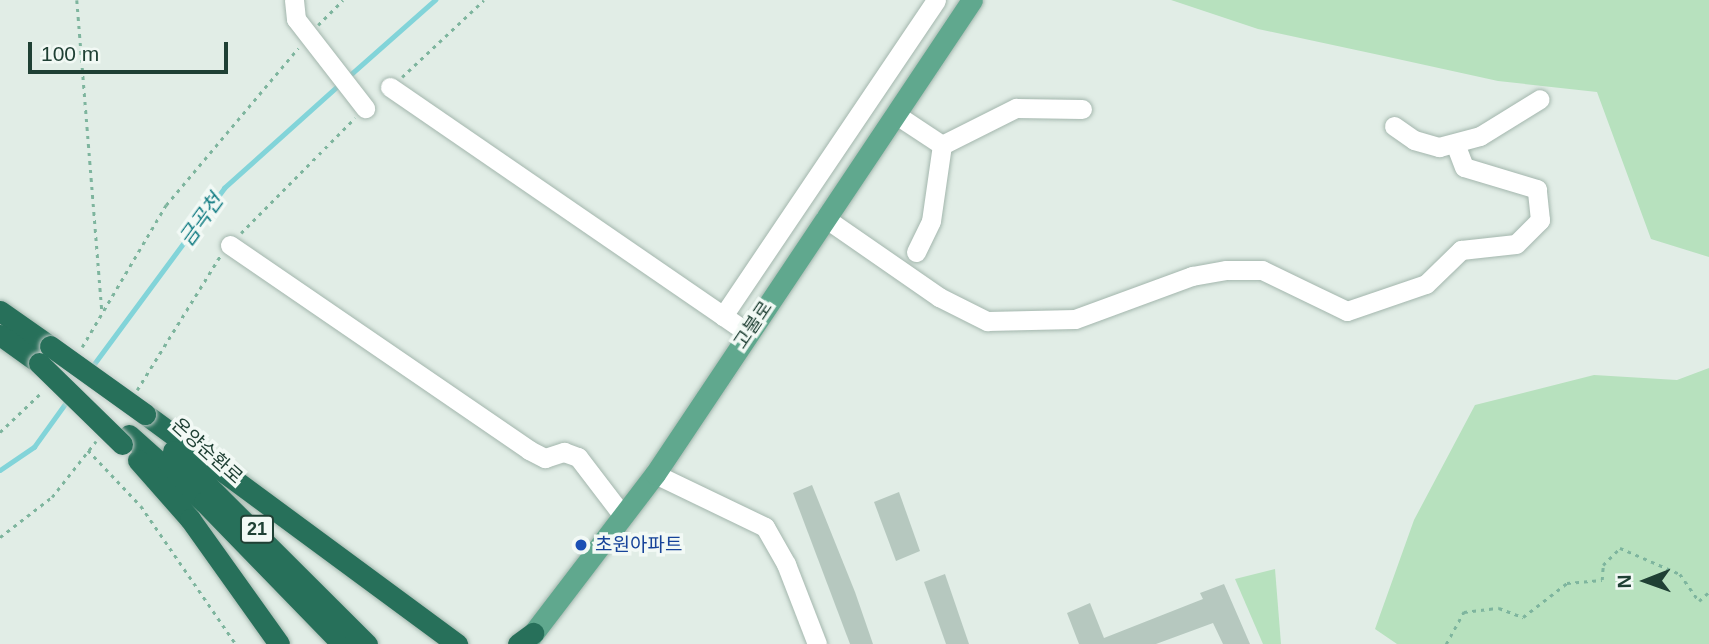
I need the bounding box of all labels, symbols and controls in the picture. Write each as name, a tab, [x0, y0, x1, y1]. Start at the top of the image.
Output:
scale bar	[32, 28, 231, 72]
text: 100 m	[41, 42, 99, 65]
water label: 금곡천	[174, 189, 228, 251]
street label: 고불로	[729, 297, 777, 353]
street label: 온양순환로	[167, 413, 247, 489]
road number: 21	[240, 514, 274, 544]
place label: 초원아파트	[595, 534, 682, 556]
marker: 초원아파트	[573, 537, 589, 553]
north arrow	[1611, 546, 1681, 616]
text: N	[1614, 574, 1635, 588]

